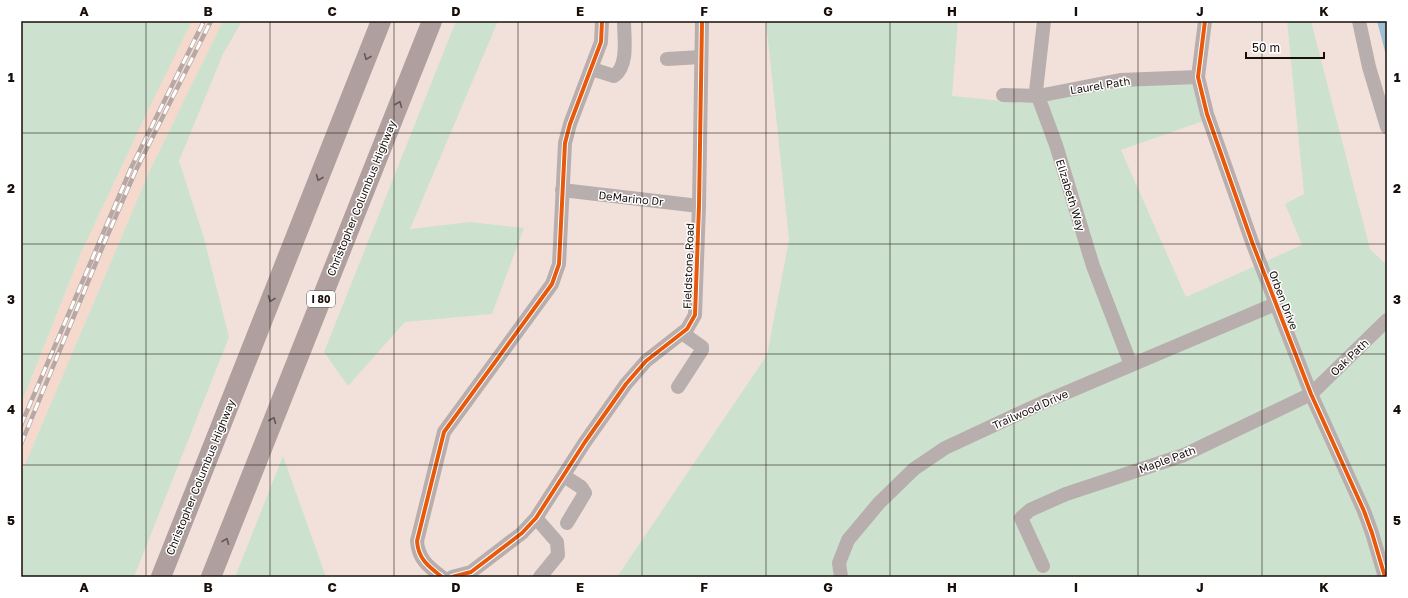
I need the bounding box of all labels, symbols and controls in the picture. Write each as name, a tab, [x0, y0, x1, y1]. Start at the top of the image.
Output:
text: A	[79, 3, 89, 19]
text: B	[203, 3, 213, 19]
text: C	[327, 3, 337, 19]
text: D	[451, 3, 461, 19]
text: E	[576, 3, 584, 19]
text: F	[700, 3, 708, 19]
text: G	[823, 3, 833, 19]
text: H	[947, 3, 957, 19]
text: I	[1074, 3, 1078, 19]
text: J	[1196, 3, 1204, 19]
text: K	[1319, 3, 1329, 19]
scale bar	[1246, 34, 1324, 60]
text: 50 m	[1252, 40, 1280, 55]
one-way arrow	[363, 54, 371, 61]
text: 1	[8, 69, 15, 85]
text: 1	[1394, 69, 1401, 85]
street label: Laurel Path	[1069, 74, 1131, 96]
one-way arrow	[394, 100, 402, 107]
street label: Christopher Columbus Highway	[324, 118, 398, 278]
street label: Elizabeth Way	[1054, 158, 1088, 232]
one-way arrow	[315, 175, 323, 182]
text: 2	[7, 180, 15, 196]
text: 2	[1393, 180, 1401, 196]
street label: DeMarino Dr	[598, 188, 665, 208]
street label: Fieldstone Road	[680, 223, 696, 309]
street label: Orben Drive	[1267, 269, 1301, 331]
text: 3	[7, 291, 15, 307]
road number: I 80	[307, 291, 335, 307]
text: 3	[1393, 291, 1401, 307]
one-way arrow	[267, 295, 275, 302]
street label: Oak Path	[1327, 336, 1371, 378]
street label: Trailwood Drive	[990, 387, 1070, 431]
street label: Christopher Columbus Highway	[163, 397, 237, 557]
text: 4	[7, 401, 15, 417]
text: 4	[1393, 401, 1401, 417]
one-way arrow	[269, 416, 277, 423]
street label: Maple Path	[1137, 443, 1197, 475]
text: 5	[7, 512, 15, 528]
text: 5	[1393, 512, 1401, 528]
one-way arrow	[221, 537, 229, 544]
text: A	[79, 579, 89, 595]
text: B	[203, 579, 213, 595]
text: C	[327, 579, 337, 595]
text: D	[451, 579, 461, 595]
text: E	[576, 579, 584, 595]
text: F	[700, 579, 708, 595]
text: G	[823, 579, 833, 595]
text: H	[947, 579, 957, 595]
text: I	[1074, 579, 1078, 595]
text: J	[1196, 579, 1204, 595]
text: K	[1319, 579, 1329, 595]

